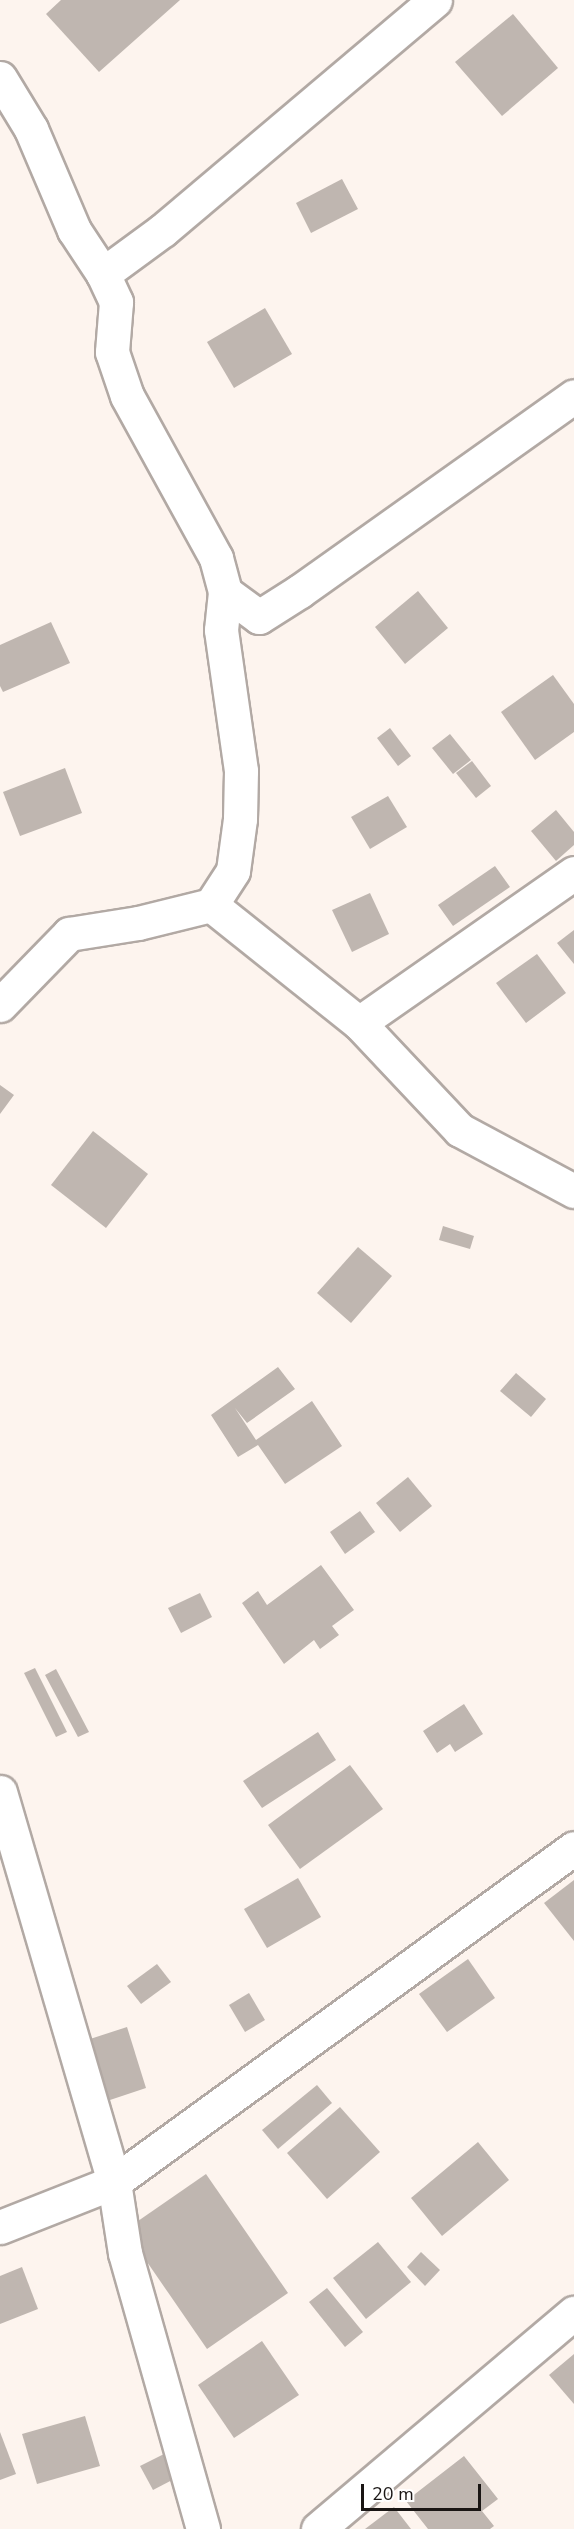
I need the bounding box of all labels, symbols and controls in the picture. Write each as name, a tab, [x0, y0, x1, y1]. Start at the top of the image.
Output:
scale bar	[364, 2472, 484, 2510]
text: 20 m	[372, 2482, 414, 2506]

